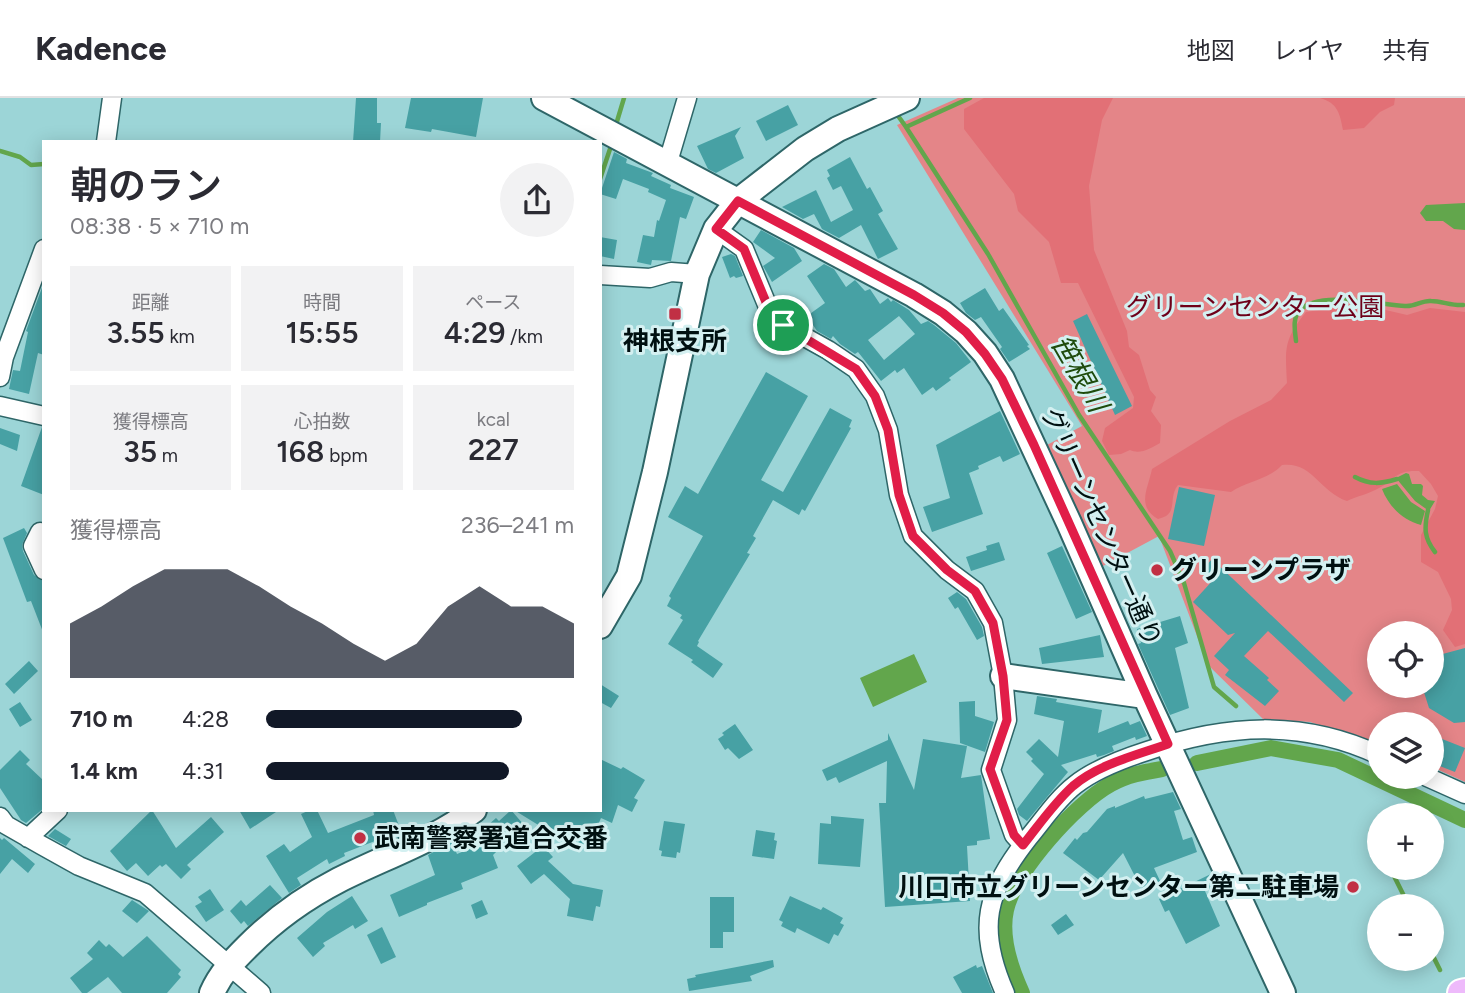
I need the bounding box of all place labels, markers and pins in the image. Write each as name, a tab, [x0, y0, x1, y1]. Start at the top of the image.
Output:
pin	[753, 295, 813, 355]
marker: 神根支所	[667, 306, 683, 322]
place label: 神根支所	[623, 325, 727, 357]
place label: グリーンプラザ	[1171, 554, 1351, 586]
marker: グリーンプラザ	[1149, 562, 1165, 578]
place label: 武南警察署道合交番	[374, 822, 608, 854]
marker: 武南警察署道合交番	[352, 830, 368, 846]
place label: 川口市立グリーンセンター第二駐車場	[898, 871, 1339, 903]
marker: 川口市立グリーンセンター第二駐車場	[1345, 879, 1361, 895]

